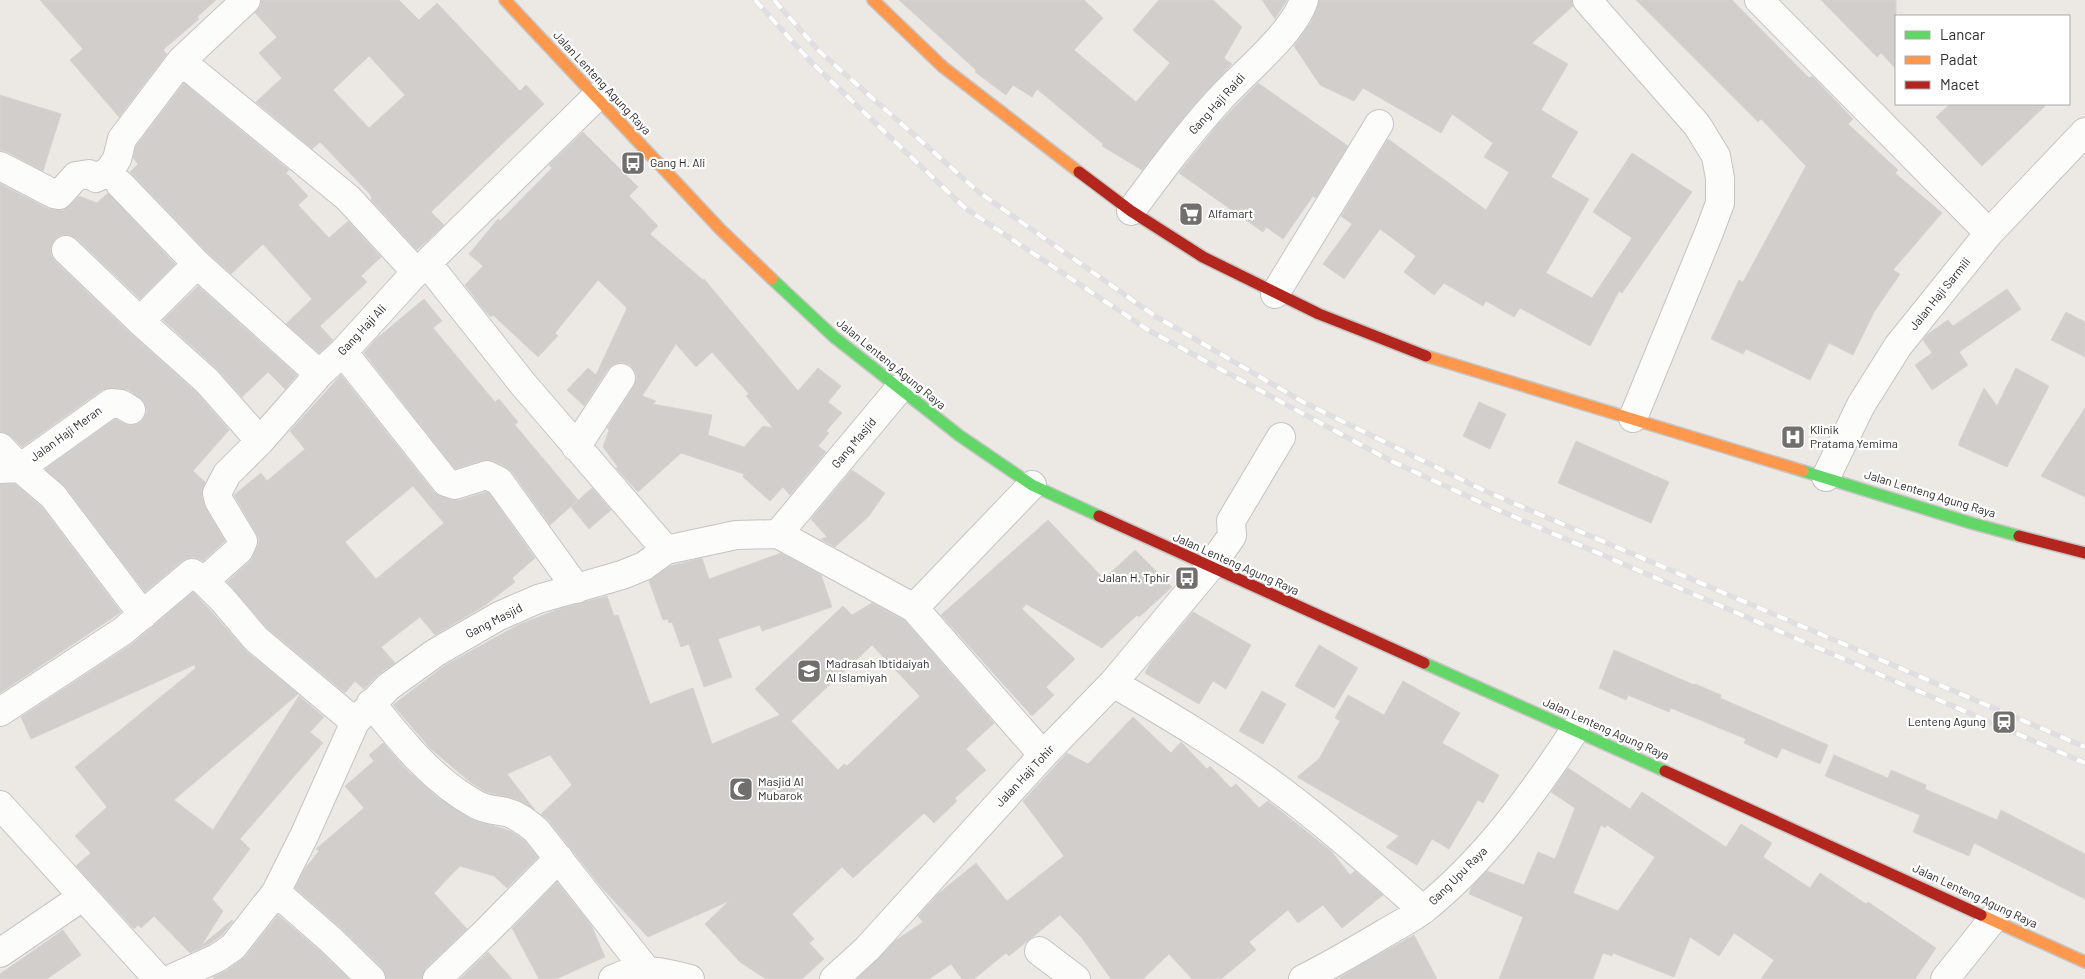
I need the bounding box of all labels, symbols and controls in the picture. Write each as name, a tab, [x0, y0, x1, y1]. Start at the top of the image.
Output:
legend	[1895, 15, 2070, 105]
text: Lancar	[1940, 25, 1986, 43]
street label: Jalan Lenteng Agung Raya	[551, 28, 654, 137]
text: Padat	[1940, 50, 1978, 68]
street label: Gang Haji Raidi	[1185, 70, 1247, 137]
text: Macet	[1940, 75, 1980, 93]
bus stop icon: Gang H. Ali	[620, 150, 646, 176]
place label: Gang H. Ali	[650, 155, 705, 169]
supermarket icon: Alfamart	[1178, 201, 1204, 227]
place label: Alfamart	[1208, 206, 1253, 220]
street label: Jalan Haji Sarmili	[1906, 254, 1973, 333]
street label: Gang Haji Ali	[334, 301, 388, 358]
street label: Jalan Lenteng Agung Raya	[834, 315, 949, 412]
street label: Jalan Haji Meran	[27, 403, 104, 464]
street label: Gang Masjid	[828, 414, 878, 471]
place label: Klinik Pratama Yemima	[1810, 422, 1898, 450]
hospital icon: Klinik Pratama Yemima	[1780, 424, 1806, 450]
street label: Jalan Lenteng Agung Raya	[1863, 466, 1998, 520]
street label: Jalan Lenteng Agung Raya	[1171, 529, 1302, 597]
bus stop icon: Jalan H. Tphir	[1174, 565, 1200, 591]
place label: Jalan H. Tphir	[1099, 570, 1171, 584]
street label: Gang Masjid	[463, 600, 524, 640]
place label: Madrasah Ibtidaiyah Al Islamiyah	[826, 656, 929, 684]
school or university icon: Madrasah Ibtidaiyah Al Islamiyah	[796, 658, 822, 684]
street label: Jalan Lenteng Agung Raya	[1541, 694, 1672, 762]
station icon: Lenteng Agung	[1991, 709, 2017, 735]
place label: Lenteng Agung	[1908, 714, 1986, 728]
street label: Jalan Haji Tohir	[992, 741, 1057, 809]
place label: Masjid Al Mubarok	[758, 774, 803, 802]
mosque icon: Masjid Al Mubarok	[728, 776, 754, 802]
street label: Gang Upu Raya	[1425, 843, 1489, 907]
street label: Jalan Lenteng Agung Raya	[1911, 860, 2040, 930]

